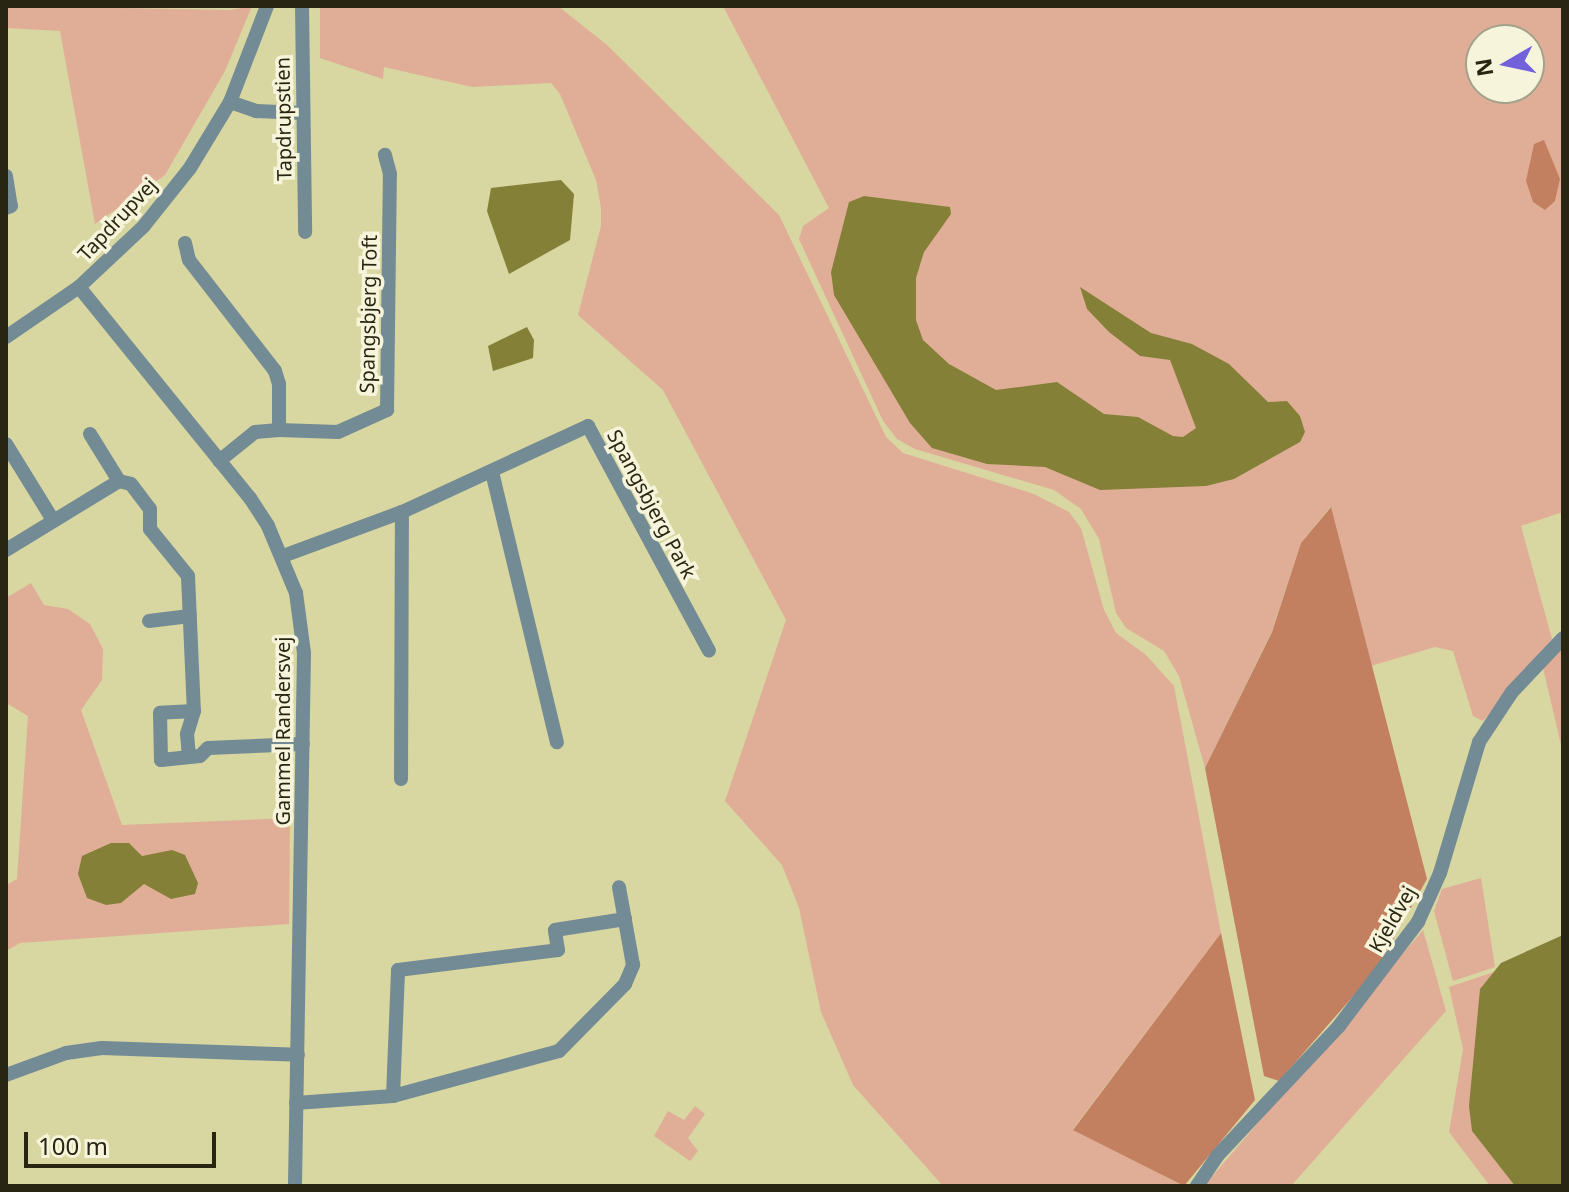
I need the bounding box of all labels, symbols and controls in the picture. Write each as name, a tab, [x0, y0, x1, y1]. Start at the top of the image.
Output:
north arrow	[1465, 24, 1545, 104]
text: N	[1467, 56, 1499, 79]
street label: Tapdrupstien	[270, 57, 296, 181]
street label: Tapdrupvej	[73, 173, 161, 265]
street label: Spangsbjerg Toft	[355, 234, 381, 394]
street label: Spangsbjerg Park	[603, 425, 701, 583]
street label: Gammel Randersvej	[270, 637, 294, 825]
street label: Kjeldvej	[1363, 881, 1421, 957]
scale bar	[28, 1116, 220, 1166]
text: 100 m	[38, 1129, 108, 1162]

